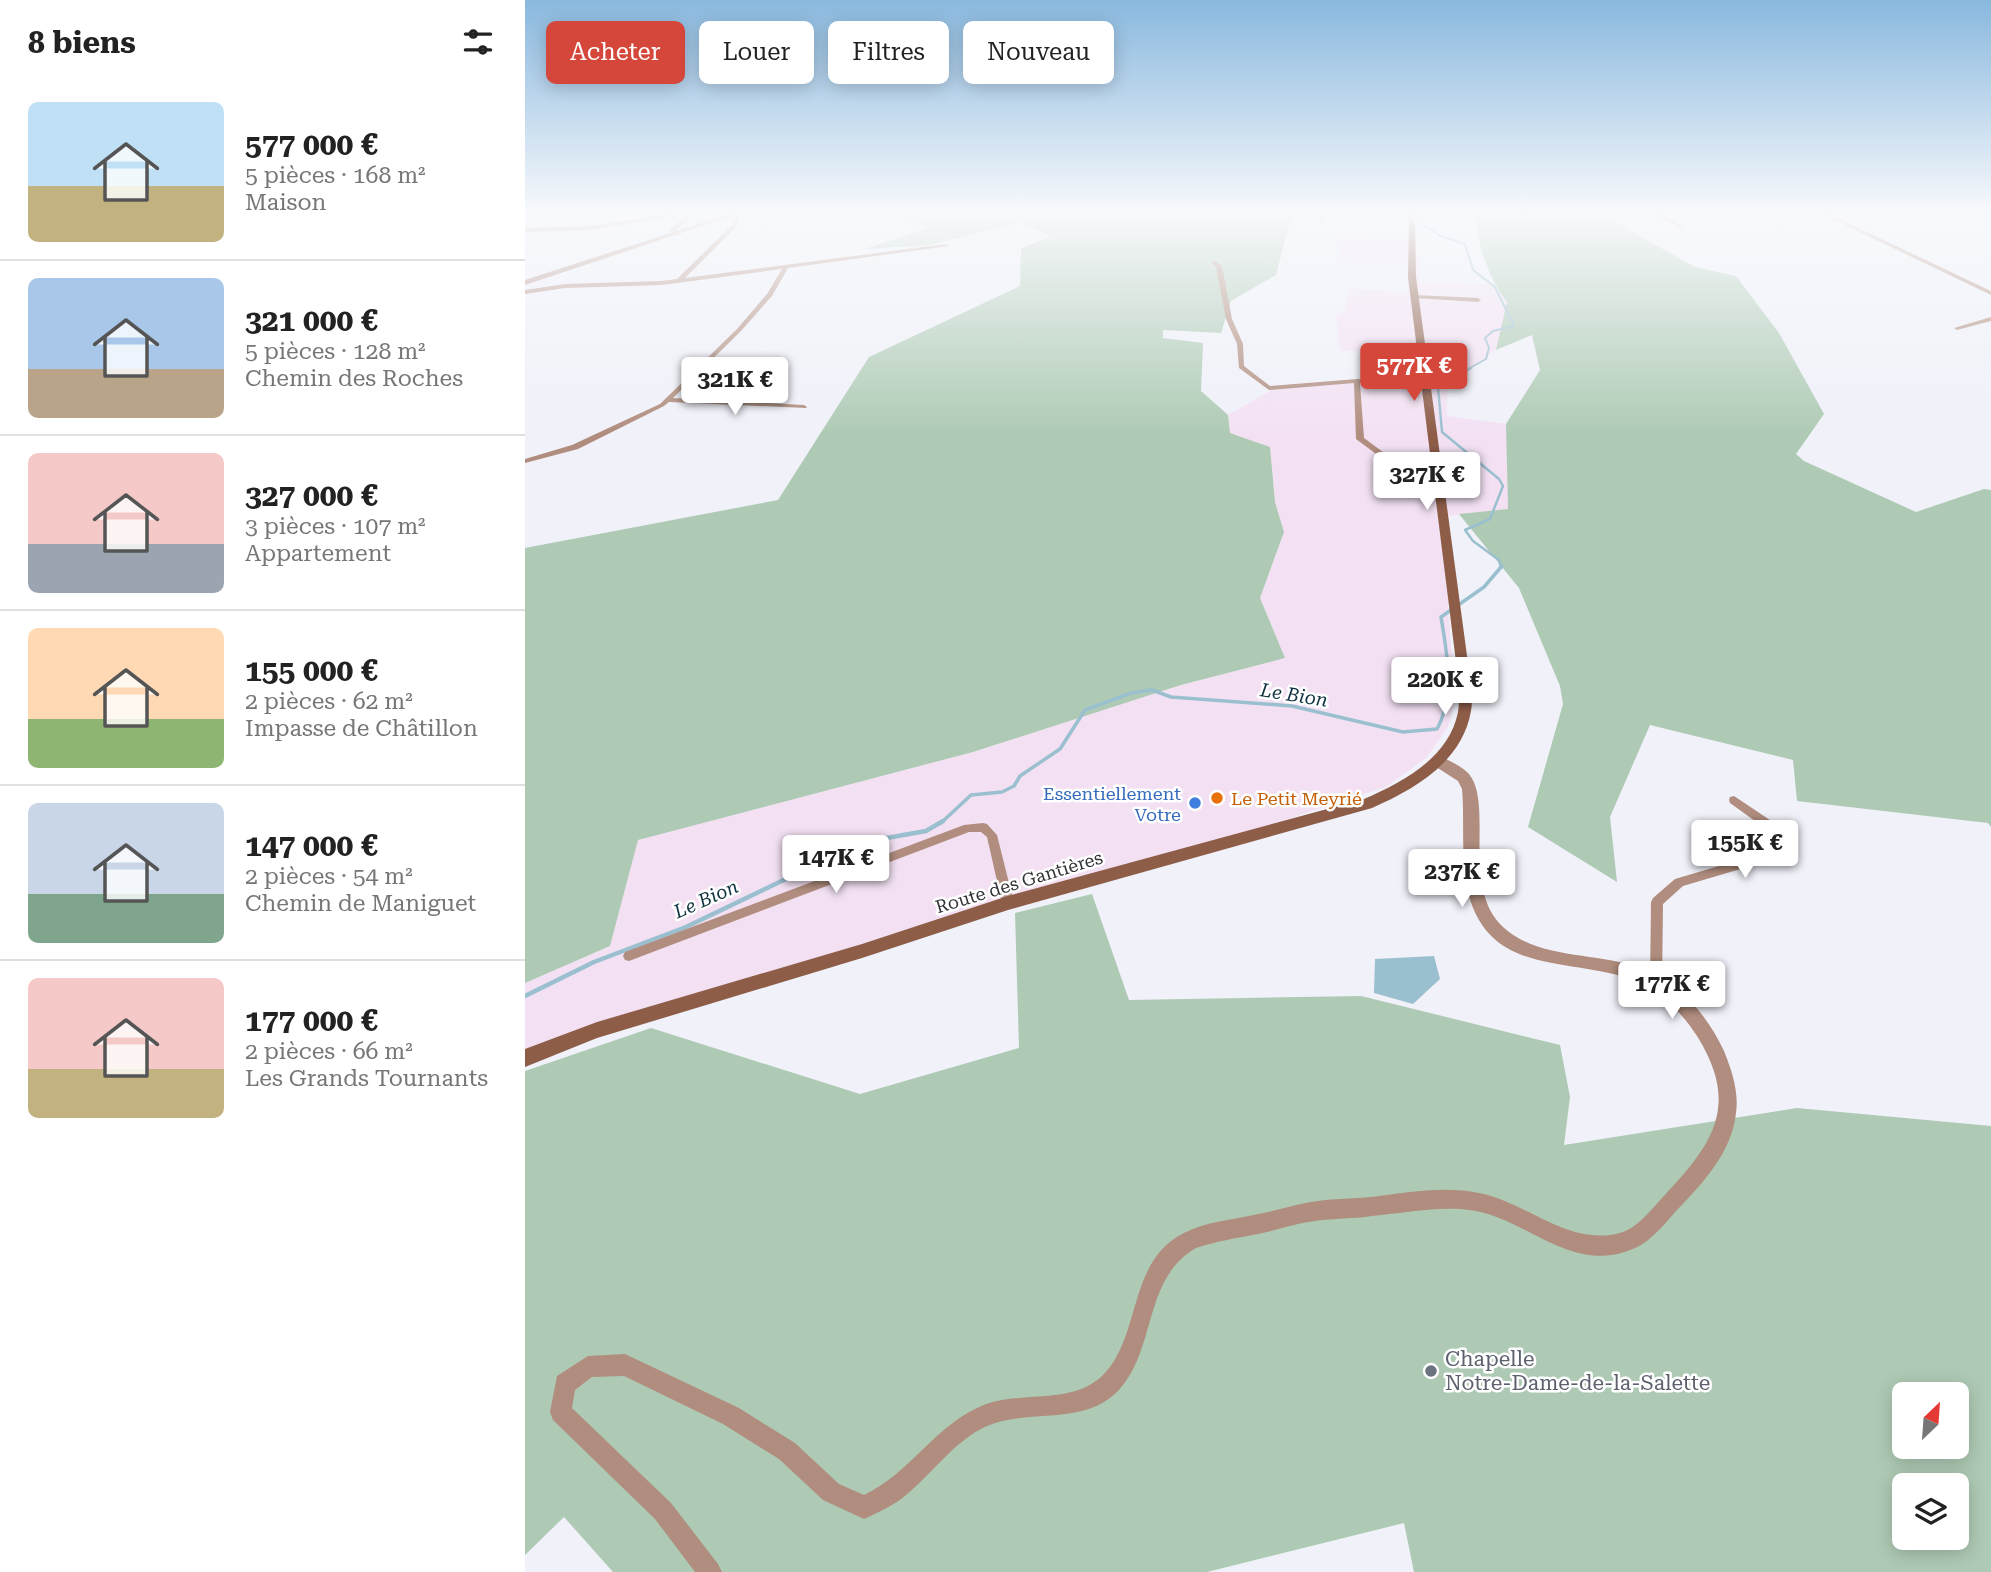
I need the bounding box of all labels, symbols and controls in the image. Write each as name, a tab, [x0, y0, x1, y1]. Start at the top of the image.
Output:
chip: Acheter	[546, 21, 685, 84]
chip: Louer	[699, 21, 814, 84]
chip: Filtres	[828, 21, 949, 84]
chip: Nouveau	[963, 21, 1114, 84]
icon: filters	[459, 23, 497, 61]
text: 8 biens	[28, 25, 136, 60]
text: 577 000 €	[245, 127, 378, 162]
icon: home	[84, 130, 168, 214]
text: 5 pièces · 168 m²	[245, 162, 426, 189]
text: Maison	[245, 189, 326, 216]
text: 321 000 €	[245, 303, 378, 338]
icon: home	[84, 306, 168, 390]
text: 5 pièces · 128 m²	[245, 338, 426, 365]
pin: 577K €	[1357, 344, 1471, 403]
text: 577K €	[1376, 352, 1452, 379]
pin: 321K €	[678, 358, 792, 417]
text: Chemin des Roches	[245, 365, 463, 392]
text: 321K €	[697, 366, 773, 393]
pin: 327K €	[1370, 452, 1484, 512]
text: 327K €	[1389, 461, 1465, 488]
text: 327 000 €	[245, 478, 378, 513]
icon: home	[84, 481, 168, 565]
text: 3 pièces · 107 m²	[245, 513, 426, 540]
text: Appartement	[245, 540, 391, 567]
text: 155 000 €	[245, 653, 378, 688]
icon: home	[84, 656, 168, 740]
pin: 220K €	[1388, 658, 1502, 717]
text: 220K €	[1407, 666, 1483, 693]
water label: Le Bion	[1258, 678, 1330, 712]
text: 2 pièces · 62 m²	[245, 688, 413, 715]
text: Impasse de Châtillon	[245, 715, 478, 742]
place label: Essentiellement Votre	[1043, 783, 1181, 825]
place label: Le Petit Meyrié	[1231, 788, 1362, 809]
marker: Le Petit Meyrié	[1209, 790, 1225, 806]
marker: Essentiellement Votre	[1187, 795, 1203, 811]
pin: 155K €	[1688, 820, 1802, 880]
text: 147 000 €	[245, 828, 378, 863]
text: 155K €	[1707, 829, 1783, 856]
icon: home	[84, 831, 168, 915]
pin: 147K €	[779, 836, 893, 895]
text: 147K €	[798, 844, 874, 871]
street label: Route des Gantières	[933, 847, 1105, 917]
pin: 237K €	[1405, 850, 1519, 909]
text: 237K €	[1424, 858, 1500, 885]
text: 2 pièces · 54 m²	[245, 863, 413, 890]
water label: Le Bion	[669, 875, 742, 924]
text: Chemin de Maniguet	[245, 890, 476, 917]
pin: 177K €	[1615, 962, 1729, 1021]
text: 177K €	[1634, 970, 1710, 997]
text: 177 000 €	[245, 1003, 378, 1038]
icon: home	[84, 1006, 168, 1090]
text: 2 pièces · 66 m²	[245, 1038, 413, 1065]
text: Les Grands Tournants	[245, 1065, 488, 1092]
place label: Chapelle Notre-Dame-de-la-Salette	[1445, 1347, 1710, 1395]
marker: Chapelle Notre-Dame-de-la-Salette	[1423, 1363, 1439, 1379]
north arrow	[1892, 1382, 1969, 1460]
map controls	[1892, 1382, 1969, 1550]
button: layers	[1892, 1473, 1969, 1550]

